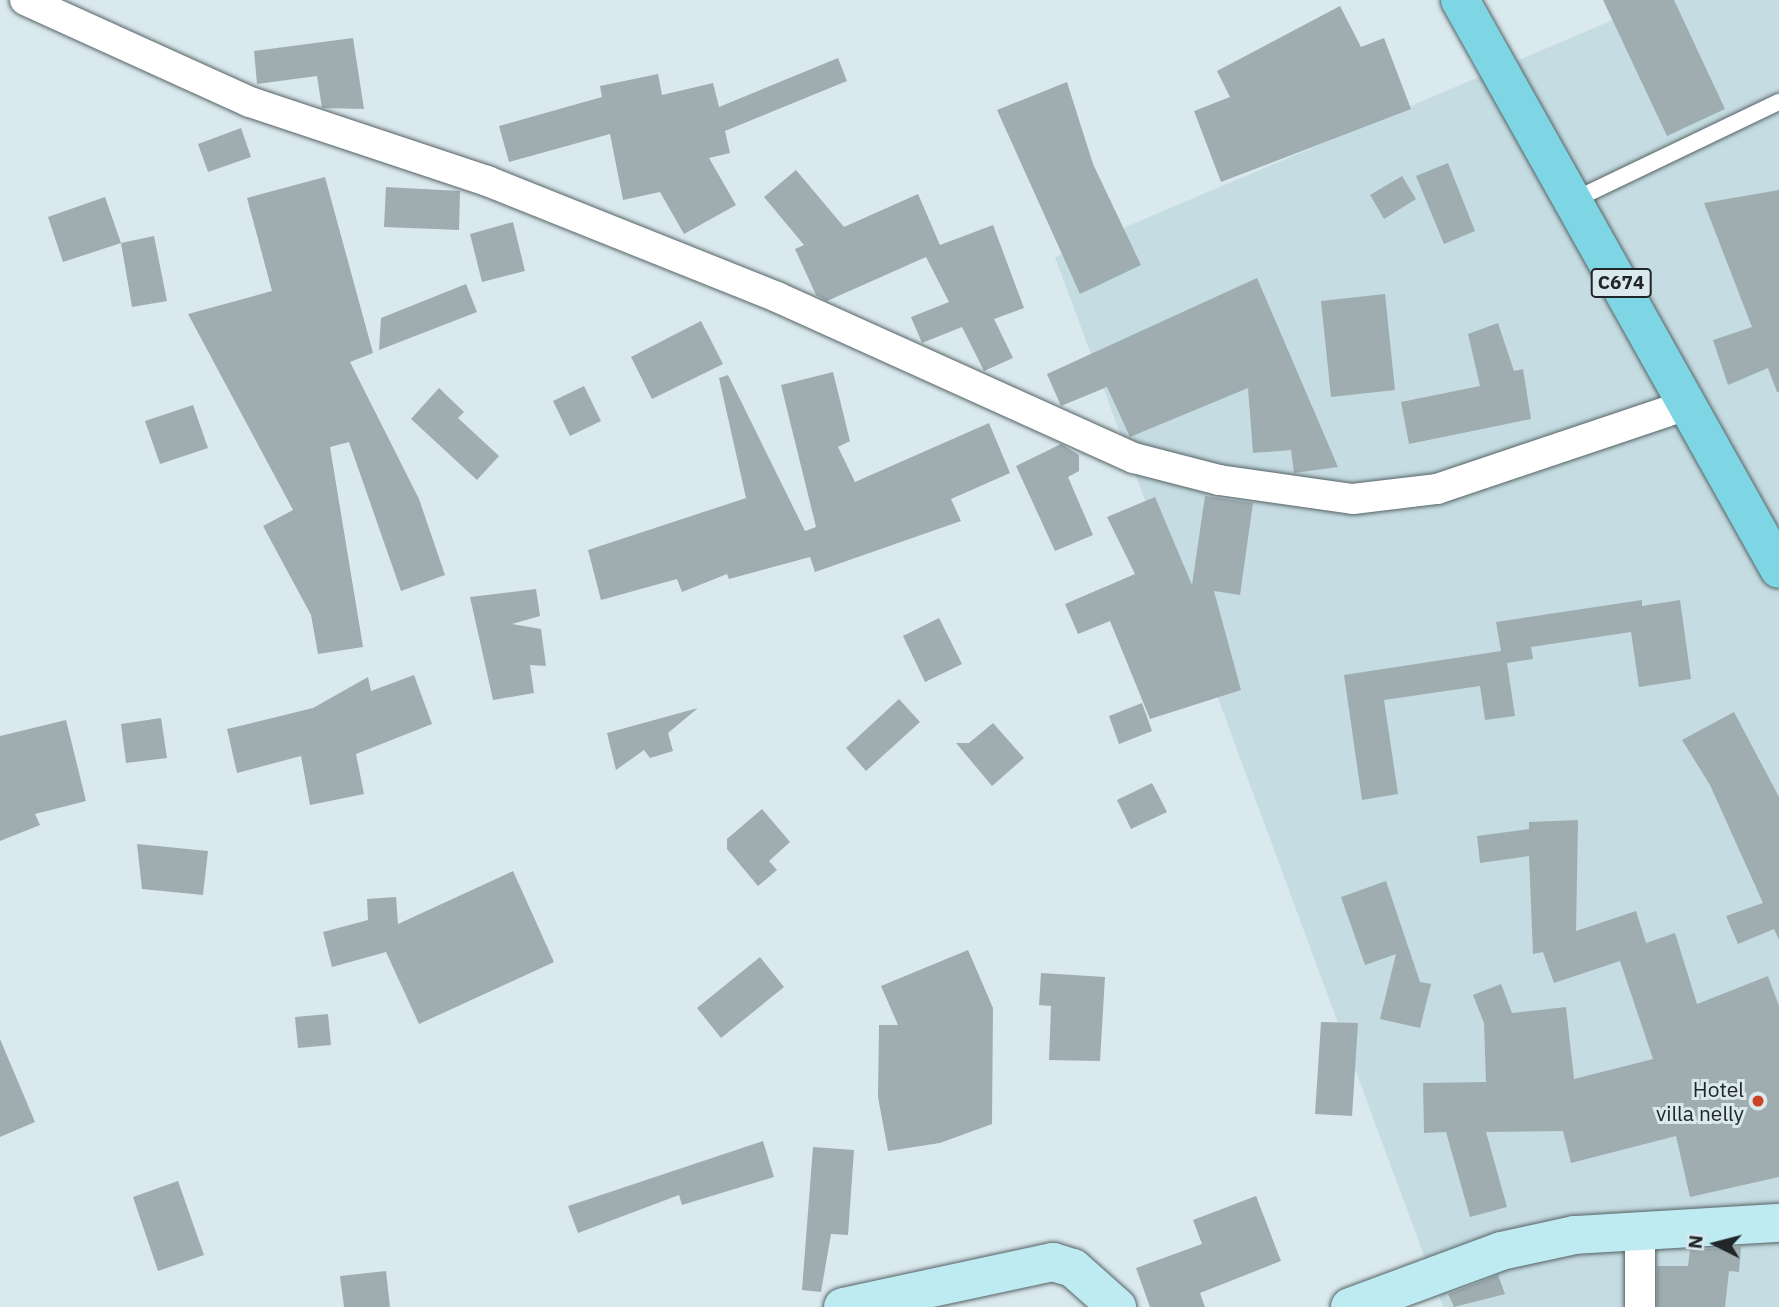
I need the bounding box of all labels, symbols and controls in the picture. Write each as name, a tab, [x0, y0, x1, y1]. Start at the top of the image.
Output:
road number: C674	[1590, 268, 1652, 298]
place label: Hotel villa nelly	[1656, 1076, 1744, 1126]
marker: Hotel villa nelly	[1750, 1093, 1766, 1109]
north arrow	[1681, 1209, 1751, 1279]
text: N	[1682, 1234, 1708, 1250]

